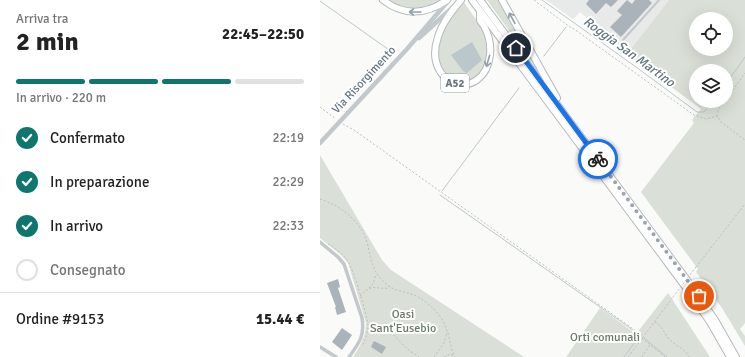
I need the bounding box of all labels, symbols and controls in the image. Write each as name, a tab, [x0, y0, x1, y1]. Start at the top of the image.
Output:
one-way arrow	[409, 8, 422, 16]
text: Arriva tra	[16, 11, 68, 27]
one-way arrow	[508, 12, 516, 24]
map controls	[689, 12, 733, 108]
button: locate	[689, 12, 733, 56]
water label: Roggia San Martino	[580, 13, 679, 91]
text: 22:45–22:50	[222, 25, 304, 43]
text: 2 min	[16, 26, 79, 58]
pin	[499, 31, 533, 65]
icon: home	[505, 37, 527, 59]
street label: Via Risorgimento	[329, 43, 399, 117]
one-way arrow	[484, 54, 491, 67]
button: layers	[689, 64, 733, 108]
road number: A52	[441, 74, 469, 92]
text: In arrivo · 220 m	[16, 90, 106, 106]
icon: check	[16, 127, 38, 149]
text: Confermato	[50, 129, 125, 147]
text: 22:19	[272, 130, 304, 146]
courier	[578, 139, 618, 179]
icon: bike	[587, 148, 609, 170]
icon: check	[16, 171, 38, 193]
text: In preparazione	[50, 173, 149, 191]
text: 22:29	[272, 174, 304, 190]
icon: check	[16, 215, 38, 237]
text: In arrivo	[50, 217, 103, 235]
text: 22:33	[272, 218, 304, 234]
text: Consegnato	[50, 261, 125, 279]
pin	[682, 279, 716, 313]
icon: bag	[688, 285, 710, 307]
park label: Oasi Sant'Eusebio	[370, 307, 436, 336]
text: Ordine #9153	[16, 310, 104, 328]
text: 15.44 €	[256, 310, 304, 328]
park label: Orti comunali	[570, 330, 640, 345]

